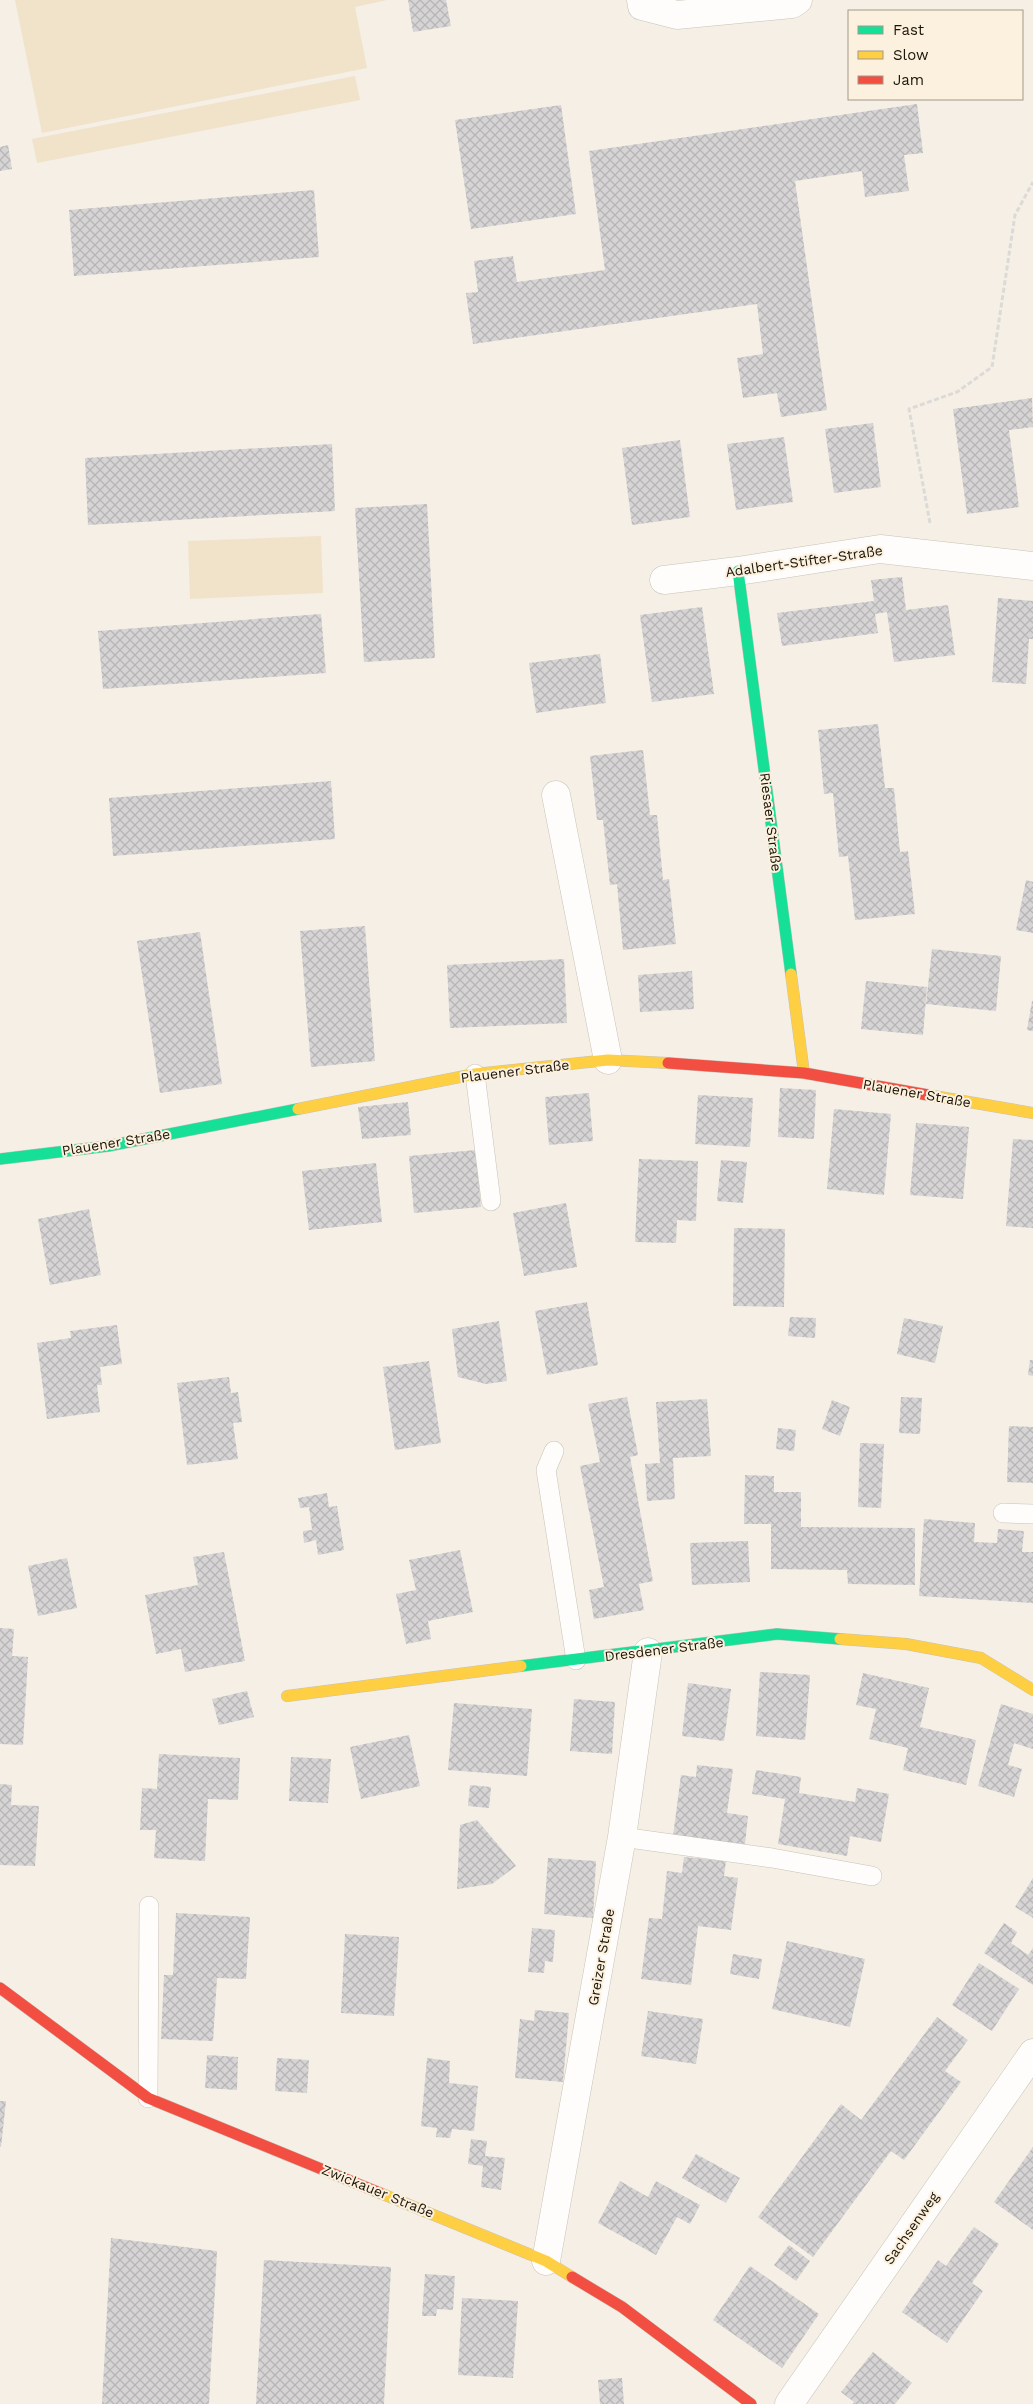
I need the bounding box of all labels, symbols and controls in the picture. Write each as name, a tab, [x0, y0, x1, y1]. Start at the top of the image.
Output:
legend	[848, 10, 1023, 100]
text: Fast	[893, 21, 925, 39]
text: Slow	[893, 46, 929, 64]
text: Jam	[893, 71, 924, 89]
street label: Adalbert-Stifter-Straße	[724, 542, 884, 580]
street label: Riesaer Straße	[757, 772, 785, 872]
street label: Plauener Straße	[460, 1056, 570, 1086]
street label: Plauener Straße	[862, 1076, 972, 1110]
street label: Plauener Straße	[61, 1126, 171, 1158]
street label: Dresdener Straße	[604, 1634, 724, 1664]
street label: Greizer Straße	[585, 1907, 617, 2007]
street label: Zwickauer Straße	[320, 2161, 436, 2221]
street label: Sachsenweg	[880, 2188, 942, 2267]

